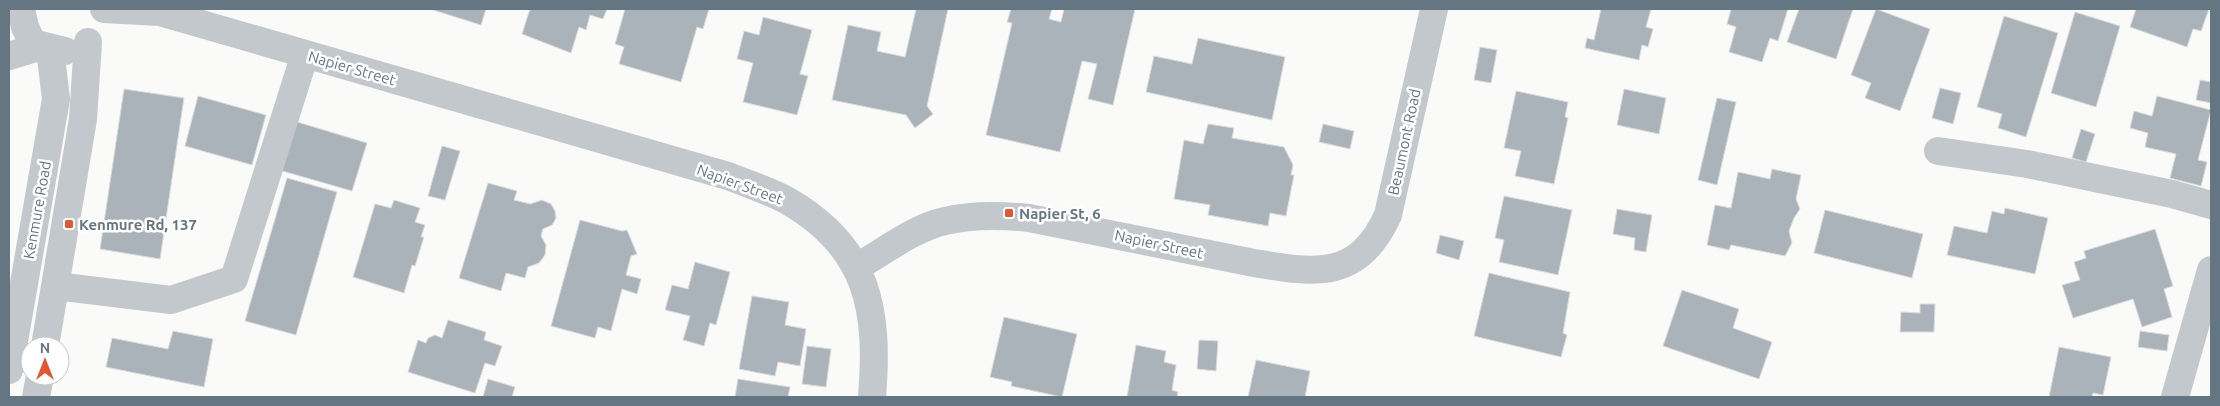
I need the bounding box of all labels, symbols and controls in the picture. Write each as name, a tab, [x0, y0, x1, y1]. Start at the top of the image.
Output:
street label: Napier Street	[306, 47, 398, 89]
street label: Beaumont Road	[1384, 87, 1424, 197]
street label: Kenmure Road	[20, 160, 54, 260]
street label: Napier Street	[695, 161, 785, 207]
place label: Napier St, 6	[1019, 205, 1101, 222]
marker: Napier St, 6	[1003, 207, 1015, 219]
place label: Kenmure Rd, 137	[79, 216, 197, 233]
marker: Kenmure Rd, 137	[63, 218, 75, 230]
street label: Napier Street	[1113, 226, 1205, 262]
north arrow	[20, 336, 70, 386]
text: N	[40, 340, 50, 356]

